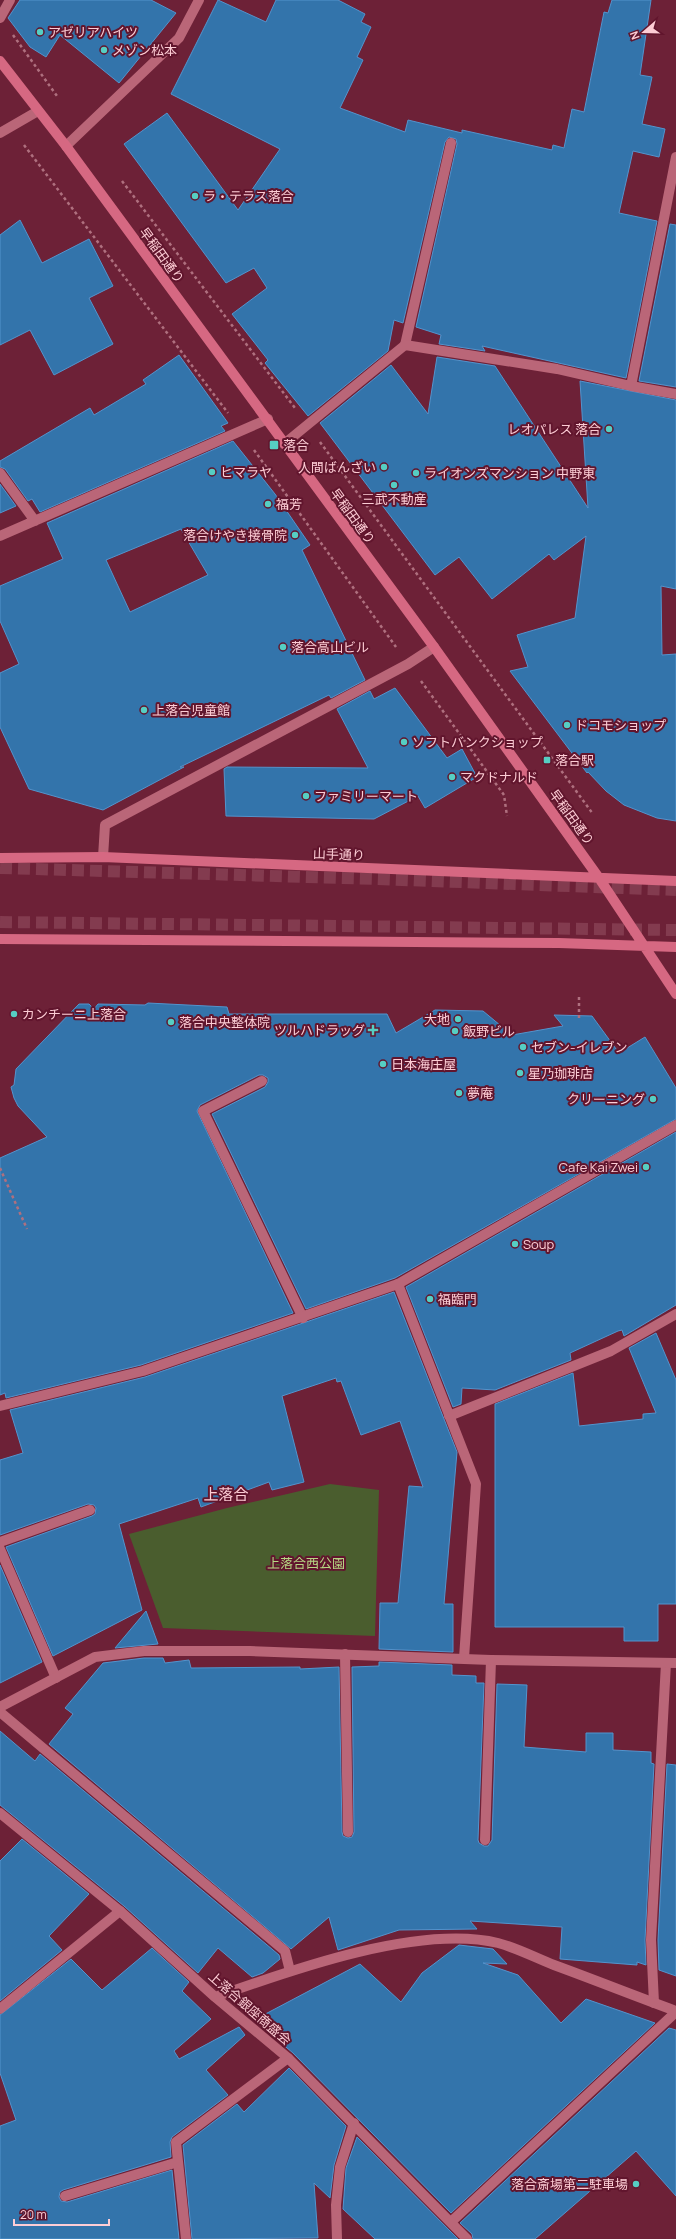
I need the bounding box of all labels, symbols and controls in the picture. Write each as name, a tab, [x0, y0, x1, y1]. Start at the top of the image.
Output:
north arrow	[624, 12, 664, 52]
place label: アゼリアハイツ	[48, 23, 138, 41]
marker: アゼリアハイツ	[35, 27, 45, 37]
text: N	[626, 29, 643, 42]
place label: メゾン松本	[112, 41, 177, 59]
marker: メゾン松本	[99, 45, 109, 55]
place label: ラ・テラス落合	[203, 187, 294, 205]
marker: ラ・テラス落合	[190, 191, 200, 201]
street label: 早稲田通り	[136, 223, 188, 287]
place label: レオパレス 落合	[507, 420, 601, 438]
marker: レオパレス 落合	[604, 424, 614, 434]
place label: 落合	[283, 436, 309, 454]
marker: 落合	[268, 439, 280, 451]
place label: 人間ばんざい	[298, 458, 376, 476]
marker: 人間ばんざい	[379, 462, 389, 472]
place label: ヒマラヤ	[220, 463, 272, 481]
place label: ライオンズマンション 中野東	[424, 464, 595, 482]
marker: ヒマラヤ	[207, 467, 217, 477]
marker: ライオンズマンション 中野東	[411, 468, 421, 478]
marker: 三武不動産	[389, 480, 399, 490]
street label: 早稲田通り	[327, 484, 379, 548]
place label: 三武不動産	[361, 490, 427, 508]
place label: 福芳	[276, 495, 302, 513]
marker: 福芳	[263, 499, 273, 509]
place label: 落合けやき接骨院	[183, 526, 287, 544]
marker: 落合けやき接骨院	[290, 530, 300, 540]
place label: 落合高山ビル	[291, 638, 369, 656]
marker: 落合高山ビル	[278, 642, 288, 652]
place label: 上落合児童館	[152, 701, 230, 719]
marker: 上落合児童館	[139, 705, 149, 715]
place label: ドコモショップ	[575, 716, 666, 734]
marker: ドコモショップ	[562, 720, 572, 730]
place label: ソフトバンクショップ	[412, 733, 543, 751]
marker: ソフトバンクショップ	[399, 737, 409, 747]
place label: 落合駅	[555, 751, 594, 769]
marker: 落合駅	[542, 755, 552, 765]
place label: マクドナルド	[460, 768, 538, 786]
marker: マクドナルド	[447, 772, 457, 782]
street label: 早稲田通り	[546, 785, 598, 849]
place label: ファミリーマート	[314, 787, 418, 805]
marker: ファミリーマート	[301, 791, 311, 801]
street label: 山手通り	[313, 844, 365, 864]
place label: カンチーニ上落合	[22, 1005, 126, 1023]
marker: カンチーニ上落合	[9, 1009, 19, 1019]
place label: 大地	[424, 1010, 450, 1028]
place label: 落合中央整体院	[179, 1013, 270, 1031]
marker: 大地	[453, 1014, 463, 1024]
marker: 落合中央整体院	[166, 1017, 176, 1027]
place label: ツルハドラッグ	[274, 1021, 365, 1039]
place label: 飯野ビル	[463, 1022, 515, 1040]
marker: ツルハドラッグ	[368, 1025, 378, 1035]
marker: 飯野ビル	[450, 1026, 460, 1036]
place label: セブン-イレブン	[531, 1038, 627, 1056]
marker: セブン-イレブン	[518, 1042, 528, 1052]
place label: 日本海庄屋	[391, 1055, 456, 1073]
marker: 日本海庄屋	[378, 1059, 388, 1069]
place label: 星乃珈琲店	[528, 1064, 593, 1082]
marker: 星乃珈琲店	[515, 1068, 525, 1078]
place label: 夢庵	[467, 1084, 493, 1102]
marker: 夢庵	[454, 1088, 464, 1098]
place label: クリーニング	[567, 1090, 645, 1108]
marker: クリーニング	[648, 1094, 658, 1104]
place label: Cafe Kai Zwei	[559, 1158, 638, 1176]
marker: Cafe Kai Zwei	[641, 1162, 651, 1172]
place label: Soup	[523, 1235, 554, 1253]
marker: Soup	[510, 1239, 520, 1249]
place label: 福臨門	[438, 1290, 477, 1308]
marker: 福臨門	[425, 1294, 435, 1304]
district label: 上落合	[203, 1484, 249, 1505]
park label: 上落合西公園	[267, 1554, 345, 1572]
street label: 上落合銀座商盛会	[205, 1967, 295, 2049]
place label: 落合斎場第二駐車場	[511, 2175, 628, 2193]
marker: 落合斎場第二駐車場	[631, 2179, 641, 2189]
scale bar	[14, 2201, 109, 2227]
text: 20 m	[20, 2206, 47, 2223]

